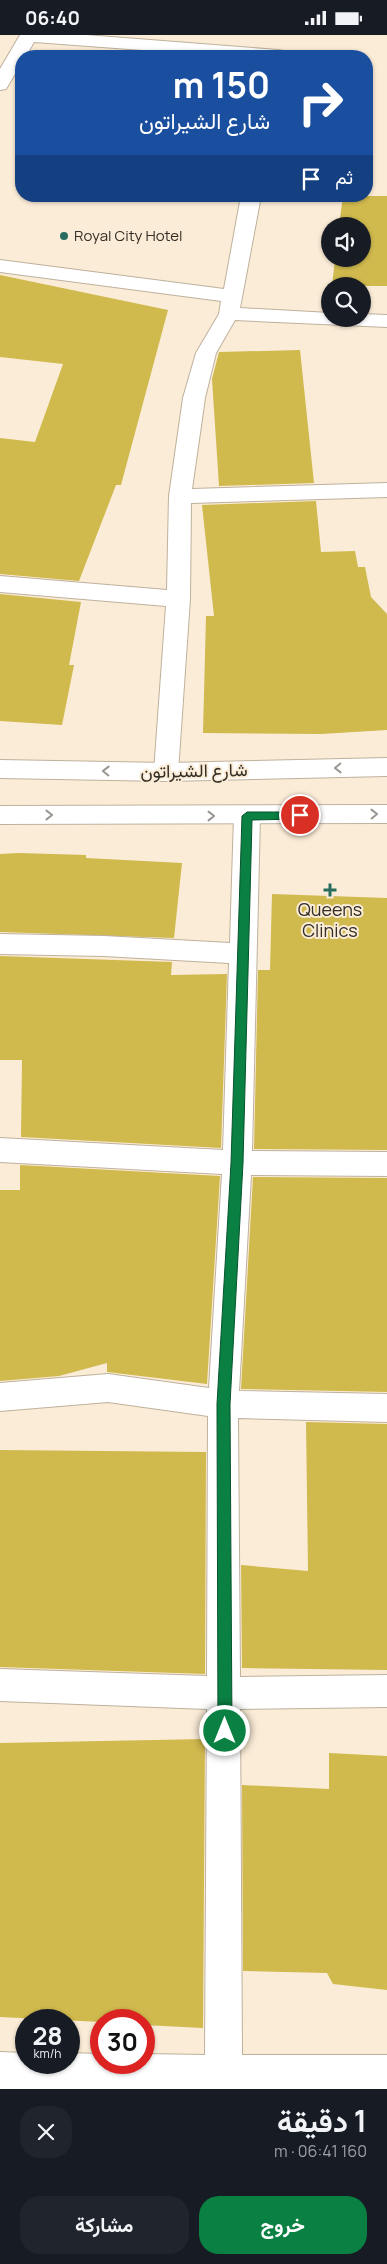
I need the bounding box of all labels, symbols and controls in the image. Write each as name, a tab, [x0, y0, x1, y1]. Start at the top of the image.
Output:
text: 06:40	[25, 5, 80, 31]
text: 150 m	[173, 61, 270, 109]
icon: right	[288, 70, 353, 135]
text: شارع الشيراتون	[139, 106, 270, 136]
text: ثم	[335, 164, 353, 190]
icon: arrive	[297, 165, 325, 193]
map controls	[321, 217, 371, 327]
button: sound	[321, 217, 371, 267]
place label: Royal City Hotel	[74, 225, 183, 246]
marker: Royal City Hotel	[58, 230, 70, 242]
button: search	[321, 277, 371, 327]
street label: شارع الشيراتون	[140, 757, 248, 784]
one-way arrow	[334, 763, 342, 773]
one-way arrow	[102, 766, 110, 776]
pin	[279, 794, 321, 836]
icon: arrive	[286, 801, 314, 829]
one-way arrow	[370, 809, 378, 820]
one-way arrow	[45, 810, 53, 820]
one-way arrow	[208, 811, 215, 821]
marker: Queens Clinics	[323, 883, 337, 897]
place label: Queens Clinics	[298, 897, 362, 942]
position arrow	[198, 1704, 250, 1756]
speed limit sign: 30	[90, 2009, 155, 2074]
text: 28	[32, 2018, 63, 2053]
text: km/h	[34, 2045, 61, 2062]
text: 1 دقيقة	[277, 2100, 367, 2141]
button: close	[20, 2106, 72, 2158]
text: 160 m · 06:41	[274, 2140, 367, 2162]
button: مشاركة	[20, 2196, 189, 2254]
button: خروج	[199, 2196, 367, 2254]

